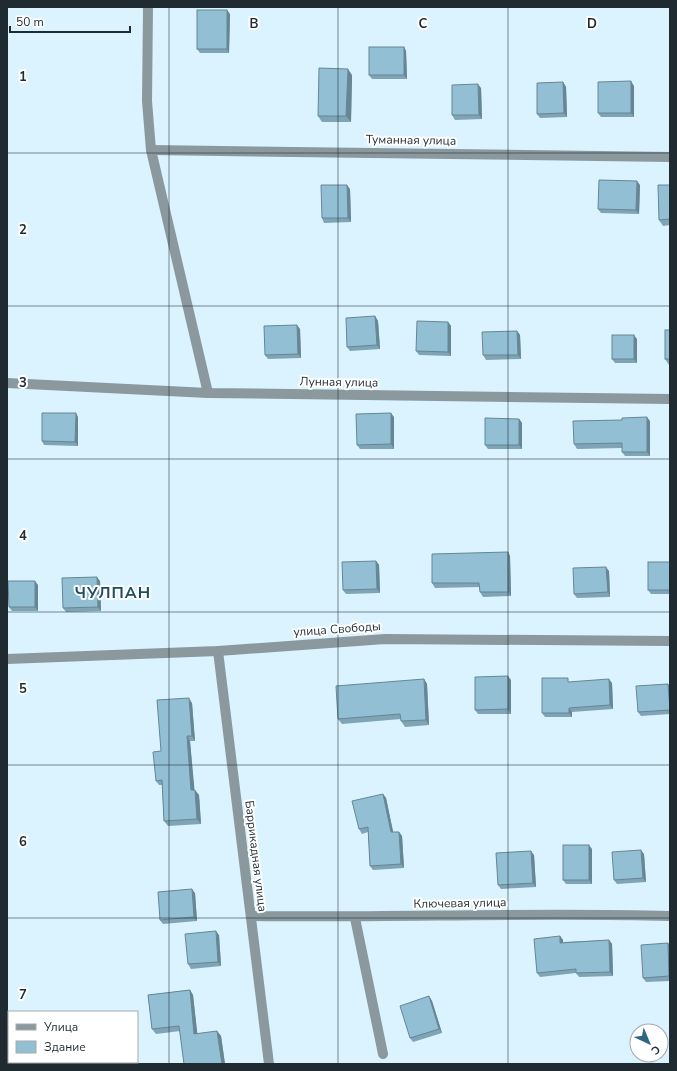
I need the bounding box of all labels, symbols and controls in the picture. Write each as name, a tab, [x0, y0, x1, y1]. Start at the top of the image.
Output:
scale bar	[10, 8, 130, 34]
text: 50 m	[16, 14, 44, 30]
text: B	[250, 15, 259, 33]
text: C	[419, 15, 428, 33]
text: D	[587, 15, 597, 33]
text: 1	[19, 68, 27, 86]
street label: Туманная улица	[366, 131, 456, 149]
text: 2	[19, 221, 27, 239]
street label: Лунная улица	[299, 373, 379, 391]
text: 3	[19, 374, 27, 392]
text: 4	[19, 527, 27, 545]
district label: ЧУЛПАН	[75, 582, 151, 604]
street label: улица Свободы	[293, 618, 381, 640]
text: 5	[19, 680, 27, 698]
street label: Баррикадная улица	[241, 799, 271, 913]
text: 6	[19, 833, 27, 851]
street label: Ключевая улица	[413, 894, 507, 912]
text: 7	[19, 986, 27, 1004]
legend	[8, 1011, 138, 1063]
text: Улица	[43, 1019, 78, 1035]
north arrow	[629, 1023, 669, 1063]
text: Здание	[44, 1039, 86, 1055]
text: С	[647, 1042, 664, 1058]

